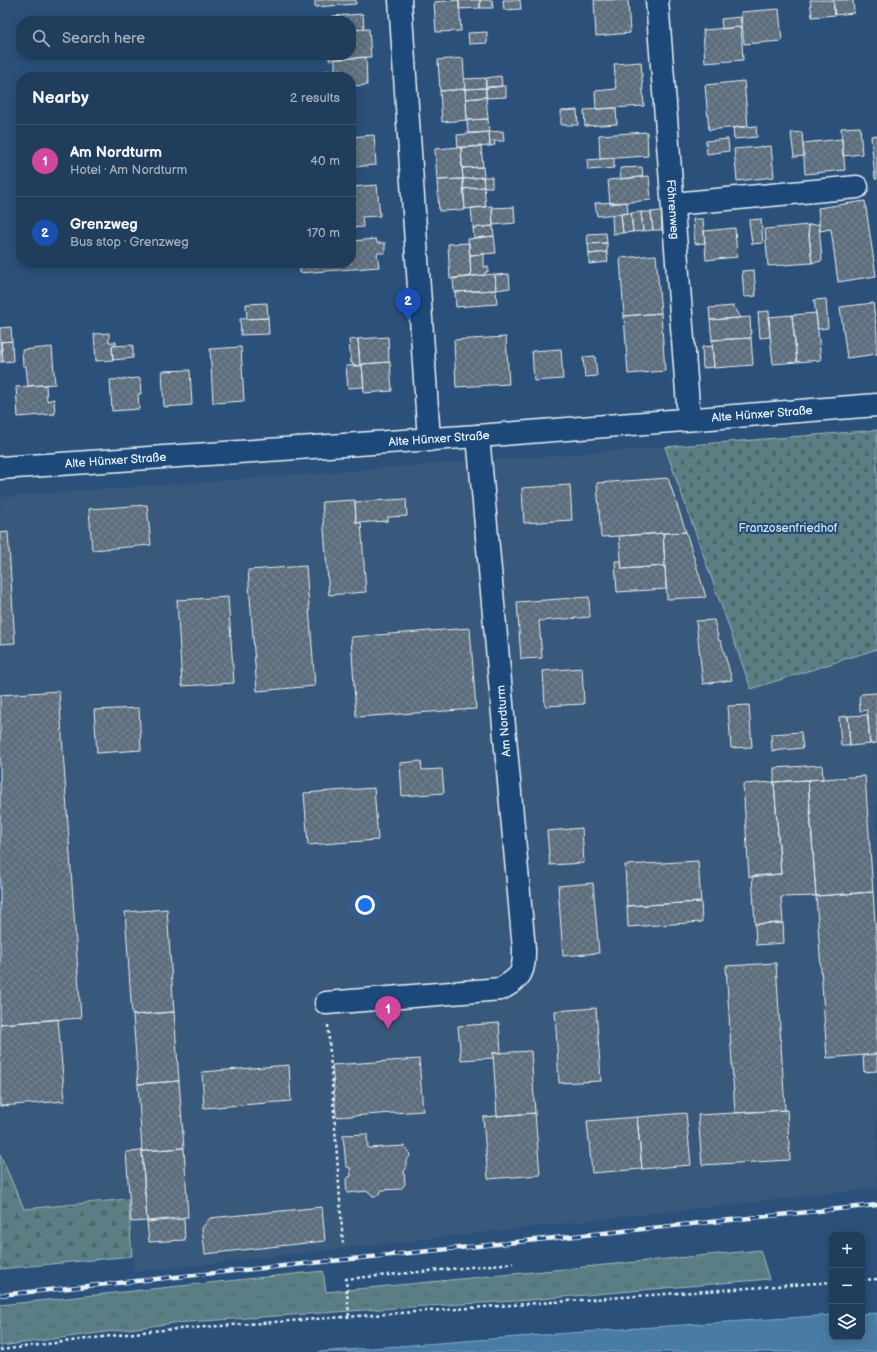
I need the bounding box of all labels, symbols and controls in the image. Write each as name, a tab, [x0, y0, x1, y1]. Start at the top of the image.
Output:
search box	[16, 16, 356, 60]
icon: search	[30, 27, 52, 49]
text: Search here	[62, 29, 145, 48]
text: Nearby	[32, 88, 89, 108]
text: 2 results	[290, 90, 340, 106]
text: Am Nordturm	[70, 143, 162, 162]
text: 1	[42, 153, 48, 169]
text: 40 m	[310, 153, 340, 169]
text: Hotel · Am Nordturm	[70, 162, 187, 178]
street label: Föhrenweg	[663, 179, 683, 240]
text: Grenzweg	[70, 215, 138, 234]
text: 2	[41, 225, 49, 241]
text: 170 m	[307, 225, 340, 241]
text: Bus stop · Grenzweg	[70, 234, 189, 250]
pin: 2	[395, 288, 421, 321]
street label: Alte Hünxer Straße	[711, 403, 813, 425]
street label: Alte Hünxer Straße	[388, 428, 490, 449]
street label: Alte Hünxer Straße	[65, 449, 167, 471]
park label: Franzosenfriedhof	[738, 521, 838, 536]
street label: Am Nordturm	[493, 684, 515, 757]
your location	[355, 895, 375, 915]
pin: 1	[375, 996, 401, 1029]
map controls	[829, 1232, 865, 1340]
button: +	[829, 1232, 865, 1268]
button: −	[829, 1268, 865, 1304]
button: layers	[829, 1304, 865, 1340]

